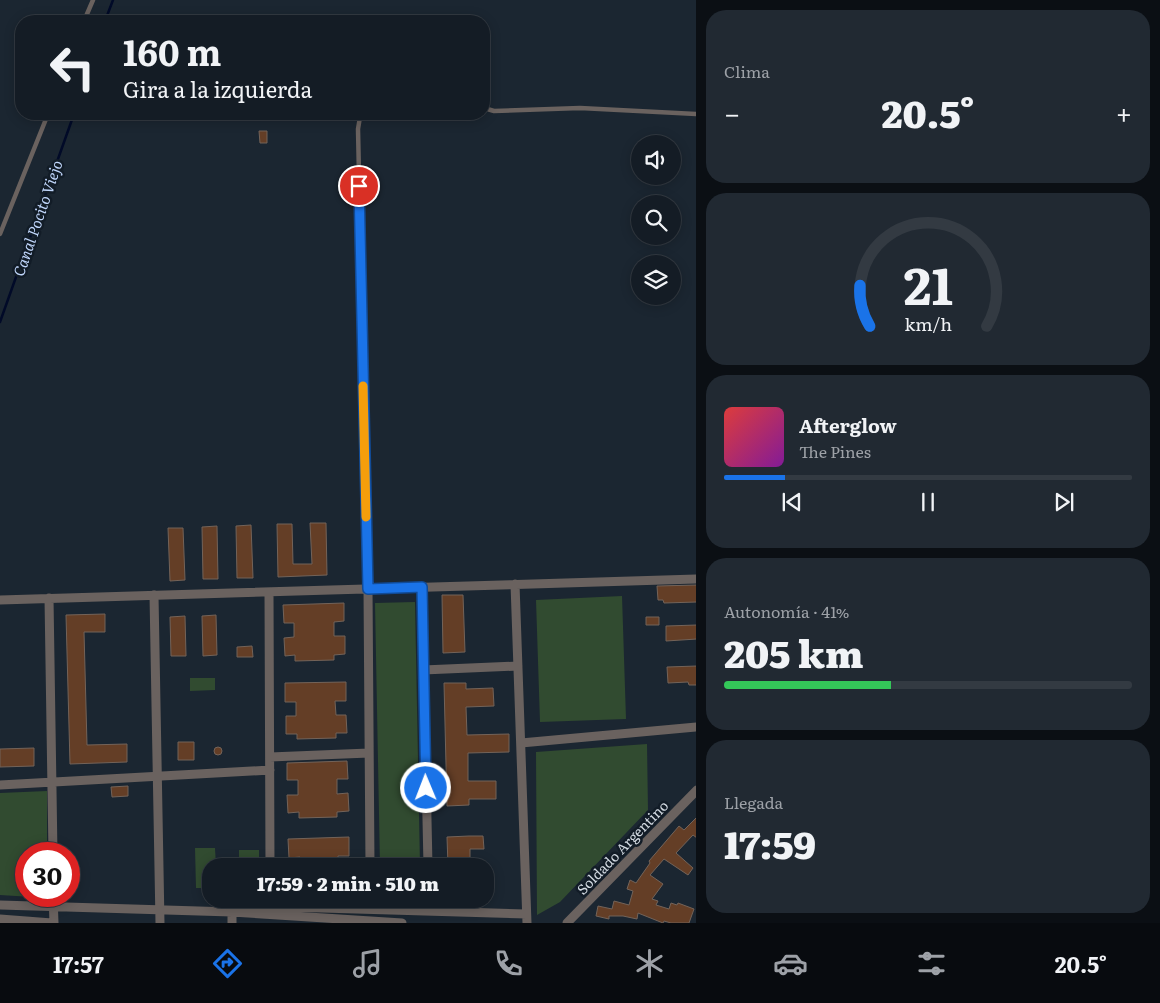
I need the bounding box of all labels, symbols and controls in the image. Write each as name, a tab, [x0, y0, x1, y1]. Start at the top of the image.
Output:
text: 160 m	[123, 25, 221, 77]
icon: left	[40, 35, 105, 100]
text: Clima	[724, 59, 770, 83]
text: Gira a la izquierda	[123, 72, 312, 105]
text: 20.5°	[881, 83, 975, 140]
text: −	[724, 91, 740, 133]
text: +	[1116, 91, 1132, 133]
map controls	[631, 135, 681, 305]
button: sound	[631, 135, 681, 185]
water label: Canal Pocito Viejo	[6, 157, 68, 279]
pin	[338, 165, 380, 207]
icon: arrive	[345, 172, 373, 200]
button: search	[631, 195, 681, 245]
text: 21	[903, 244, 953, 321]
button: layers	[631, 255, 681, 305]
text: km/h	[904, 310, 952, 337]
text: Afterglow	[799, 411, 897, 439]
text: The Pines	[799, 439, 871, 463]
icon: previous	[778, 488, 806, 516]
icon: pause	[914, 488, 942, 516]
icon: next	[1050, 488, 1078, 516]
text: Autonomía · 41%	[724, 599, 849, 623]
text: 205 km	[724, 623, 864, 680]
position arrow	[399, 761, 451, 813]
text: Llegada	[724, 790, 783, 814]
street label: Soldado Argentino	[572, 795, 672, 899]
text: 17:59	[724, 814, 816, 871]
speed limit sign: 30	[15, 842, 80, 907]
text: 17:59 · 2 min · 510 m	[257, 869, 439, 897]
icon: directions	[210, 946, 245, 981]
icon: music	[350, 946, 385, 981]
icon: phone	[491, 946, 526, 981]
icon: climate	[632, 946, 667, 981]
icon: car	[773, 946, 808, 981]
icon: filters	[914, 946, 949, 981]
text: 17:57	[53, 947, 104, 980]
text: 20.5°	[1055, 947, 1107, 980]

